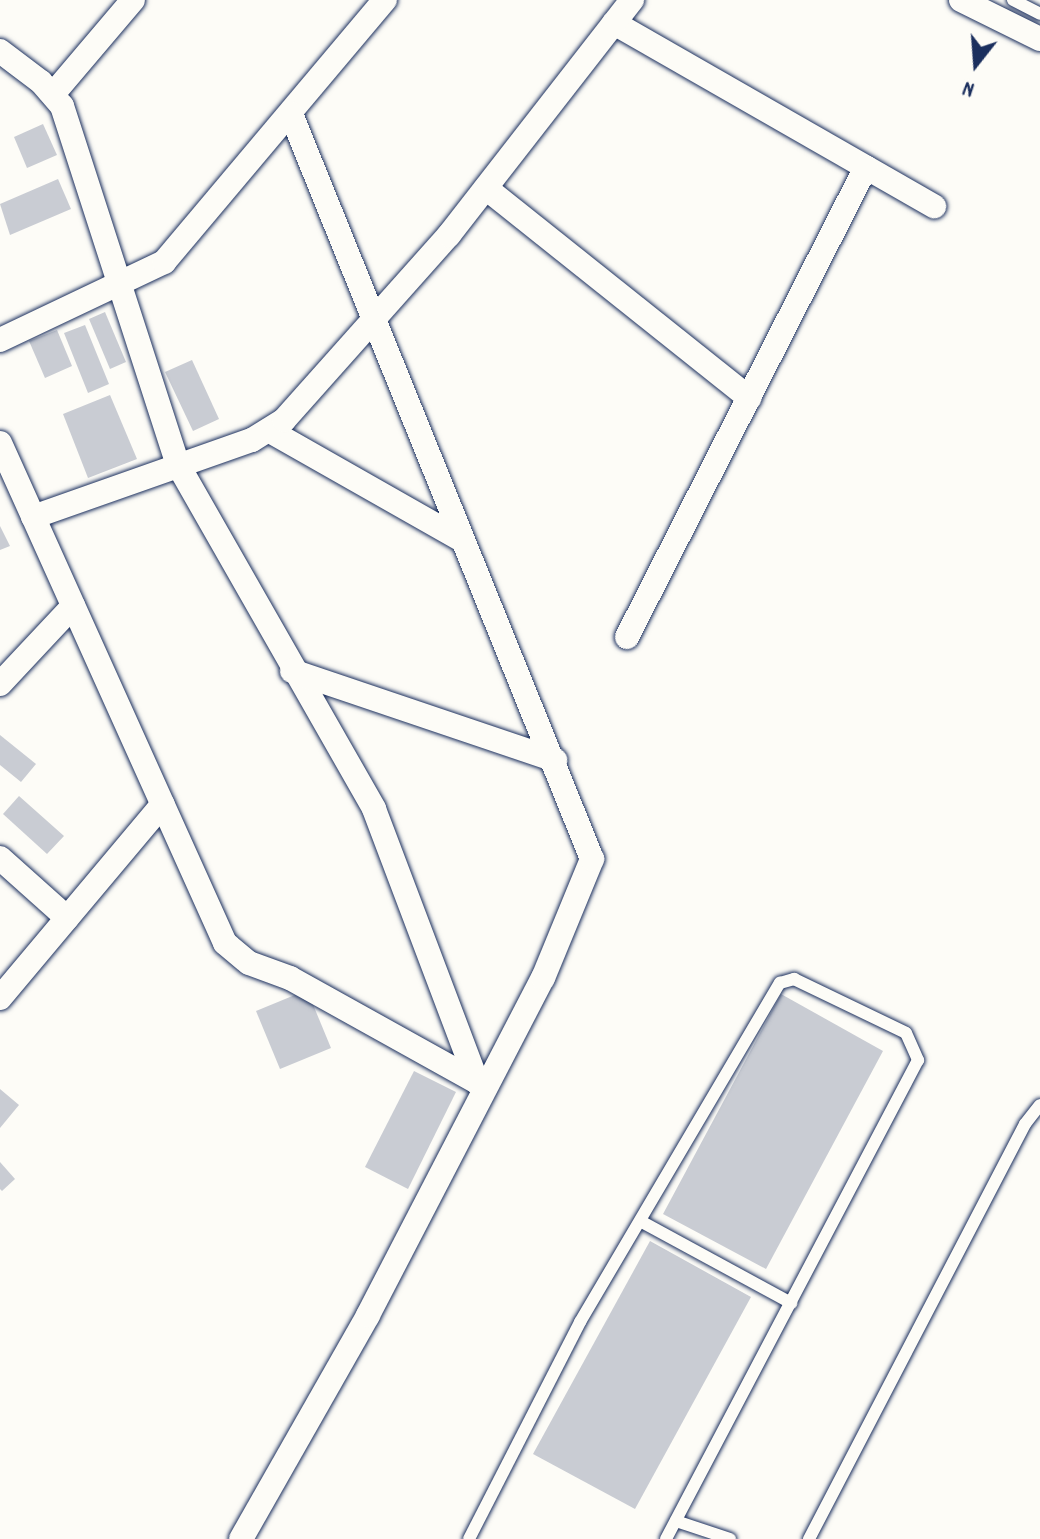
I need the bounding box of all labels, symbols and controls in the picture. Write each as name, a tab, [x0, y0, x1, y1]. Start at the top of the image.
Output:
north arrow	[936, 24, 1016, 104]
text: N	[959, 71, 979, 104]

